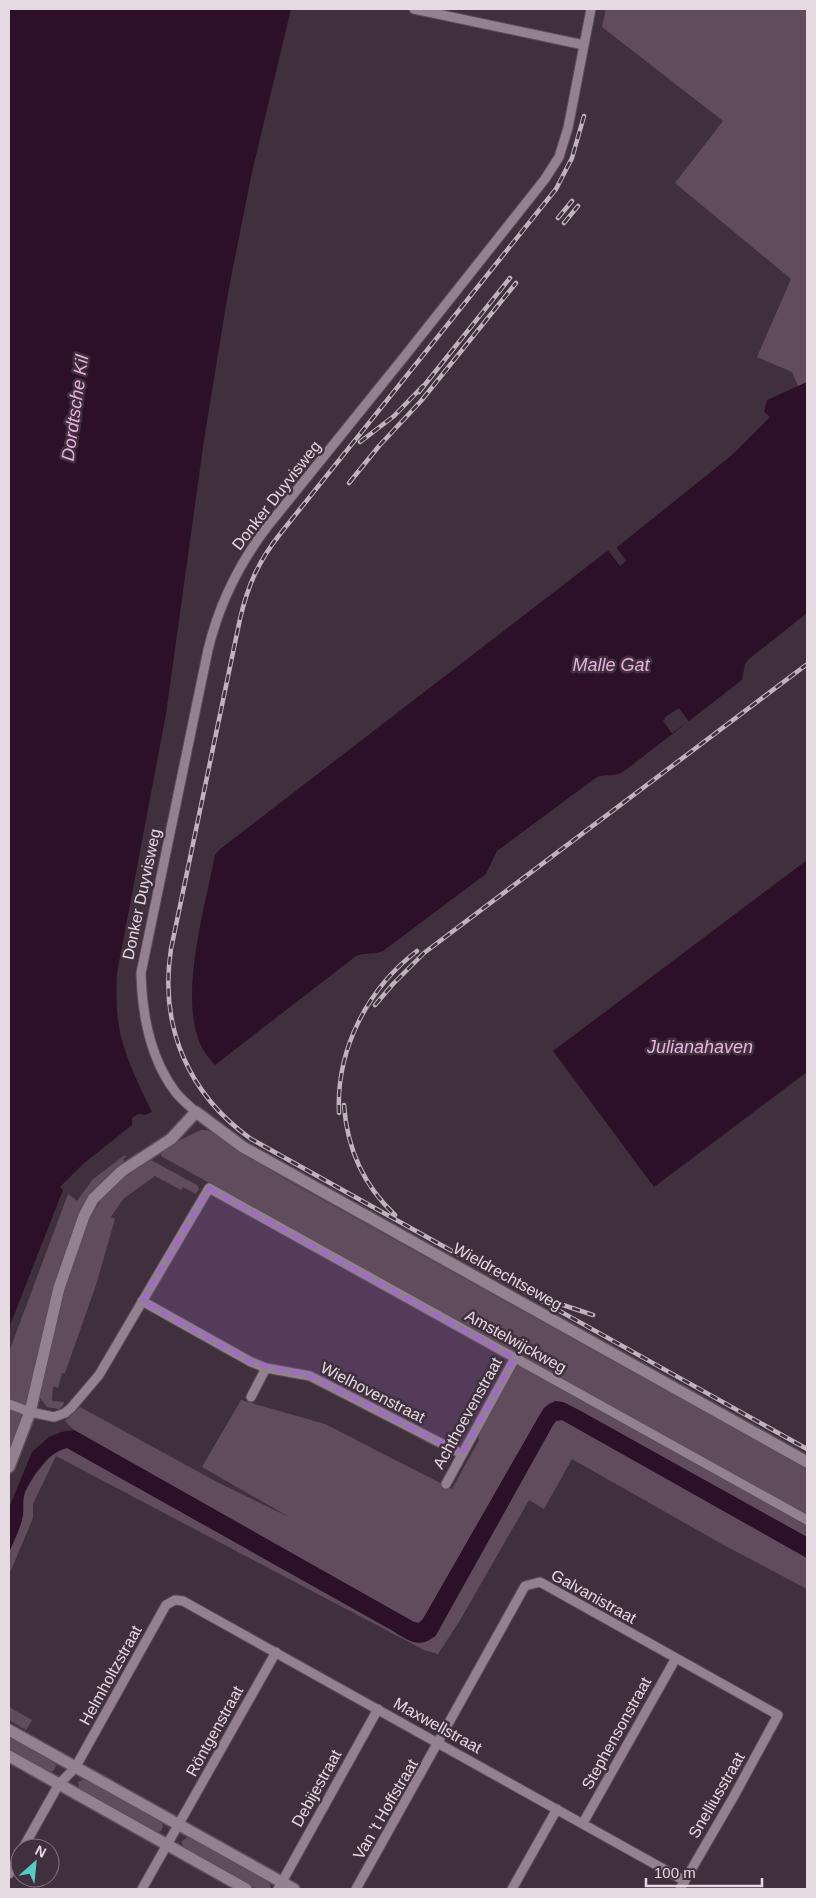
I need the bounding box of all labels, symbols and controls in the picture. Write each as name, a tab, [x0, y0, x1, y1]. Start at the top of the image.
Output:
water label: Dordtsche Kil	[58, 353, 92, 462]
street label: Donker Duyvisweg	[229, 438, 324, 553]
water label: Malle Gat	[572, 655, 651, 675]
street label: Donker Duyvisweg	[119, 827, 164, 961]
water label: Julianahaven	[646, 1037, 753, 1057]
street label: Wieldrechtseweg	[450, 1239, 565, 1313]
street label: Amstelwijckweg	[462, 1307, 569, 1376]
street label: Achthoevenstraat	[430, 1354, 505, 1472]
street label: Wielhovenstraat	[318, 1359, 428, 1426]
street label: Galvanistraat	[548, 1566, 640, 1627]
street label: Helmholtzstraat	[76, 1622, 145, 1728]
street label: Stephensonstraat	[579, 1674, 655, 1792]
street label: Röntgenstraat	[183, 1683, 247, 1779]
street label: Maxwellstraat	[391, 1694, 485, 1757]
street label: Debijestraat	[288, 1746, 345, 1830]
street label: Snelliusstraat	[685, 1749, 748, 1841]
street label: Van 't Hoffstraat	[350, 1756, 421, 1862]
north arrow	[10, 1838, 60, 1888]
text: N	[33, 1842, 49, 1861]
scale bar	[646, 1856, 762, 1888]
text: 100 m	[654, 1864, 696, 1881]

